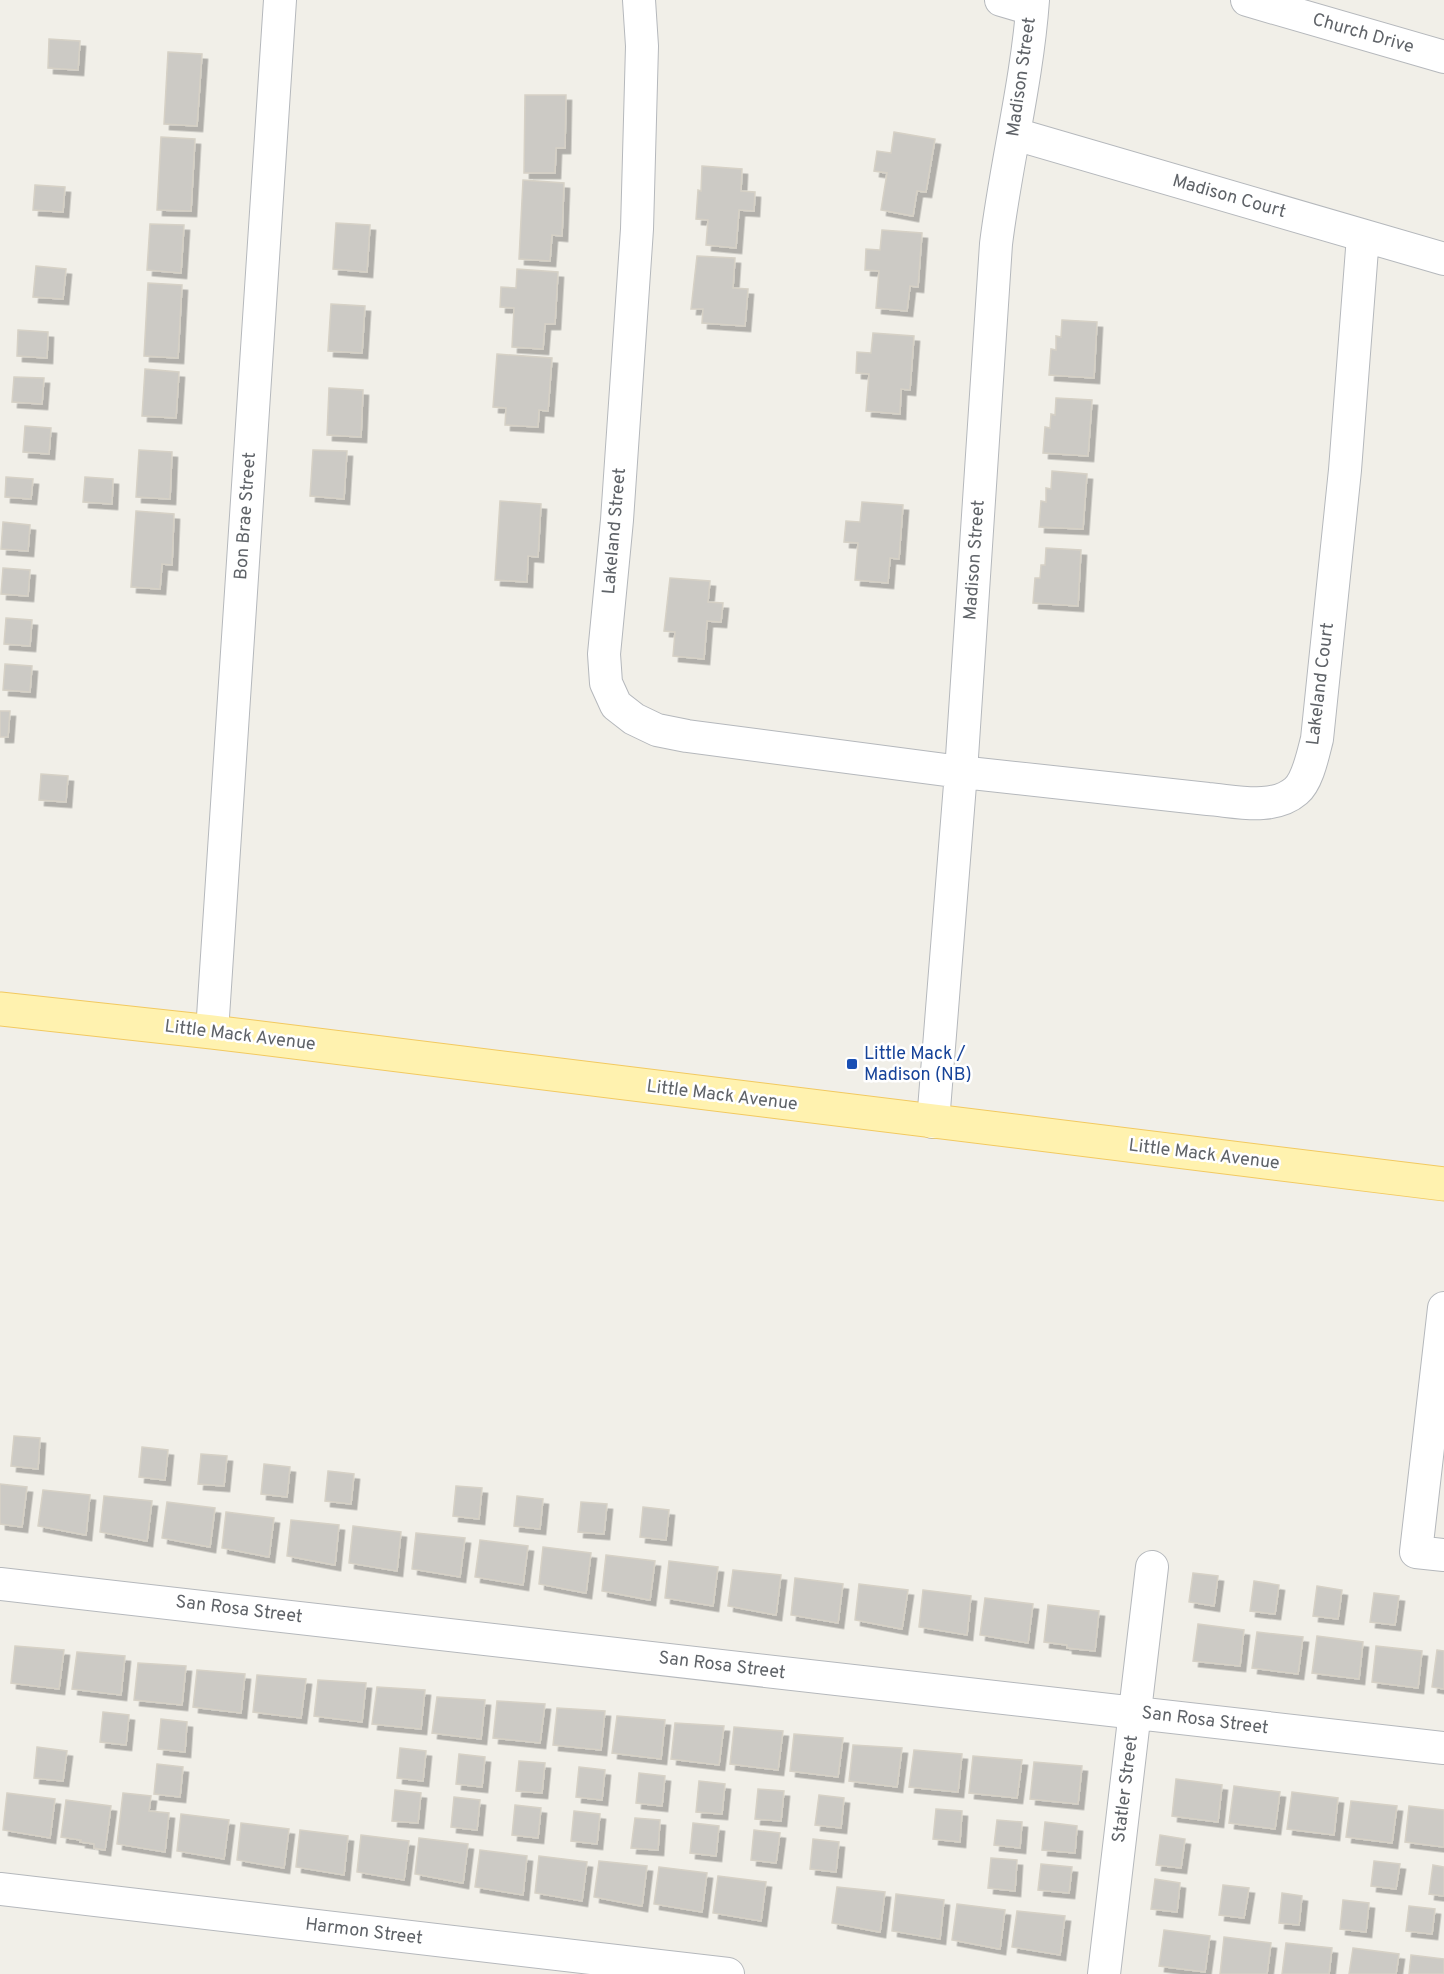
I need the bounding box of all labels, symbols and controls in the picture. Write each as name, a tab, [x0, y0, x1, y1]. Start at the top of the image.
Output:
street label: Church Drive	[1310, 9, 1416, 59]
street label: Madison Street	[1002, 16, 1042, 138]
street label: Madison Court	[1170, 170, 1288, 224]
street label: Bon Brae Street	[230, 451, 262, 581]
street label: Lakeland Street	[598, 467, 632, 595]
street label: Madison Street	[959, 499, 991, 621]
street label: Lakeland Court	[1302, 621, 1340, 747]
street label: Little Mack Avenue	[163, 1015, 317, 1057]
place label: Little Mack / Madison (NB)	[864, 1043, 972, 1087]
marker: Little Mack / Madison (NB)	[845, 1057, 859, 1071]
street label: Little Mack Avenue	[645, 1075, 799, 1117]
street label: Little Mack Avenue	[1127, 1134, 1281, 1176]
street label: San Rosa Street	[174, 1591, 304, 1629]
street label: San Rosa Street	[657, 1647, 787, 1685]
street label: San Rosa Street	[1140, 1702, 1270, 1740]
street label: Statler Street	[1108, 1734, 1144, 1844]
street label: Harmon Street	[304, 1913, 424, 1951]

